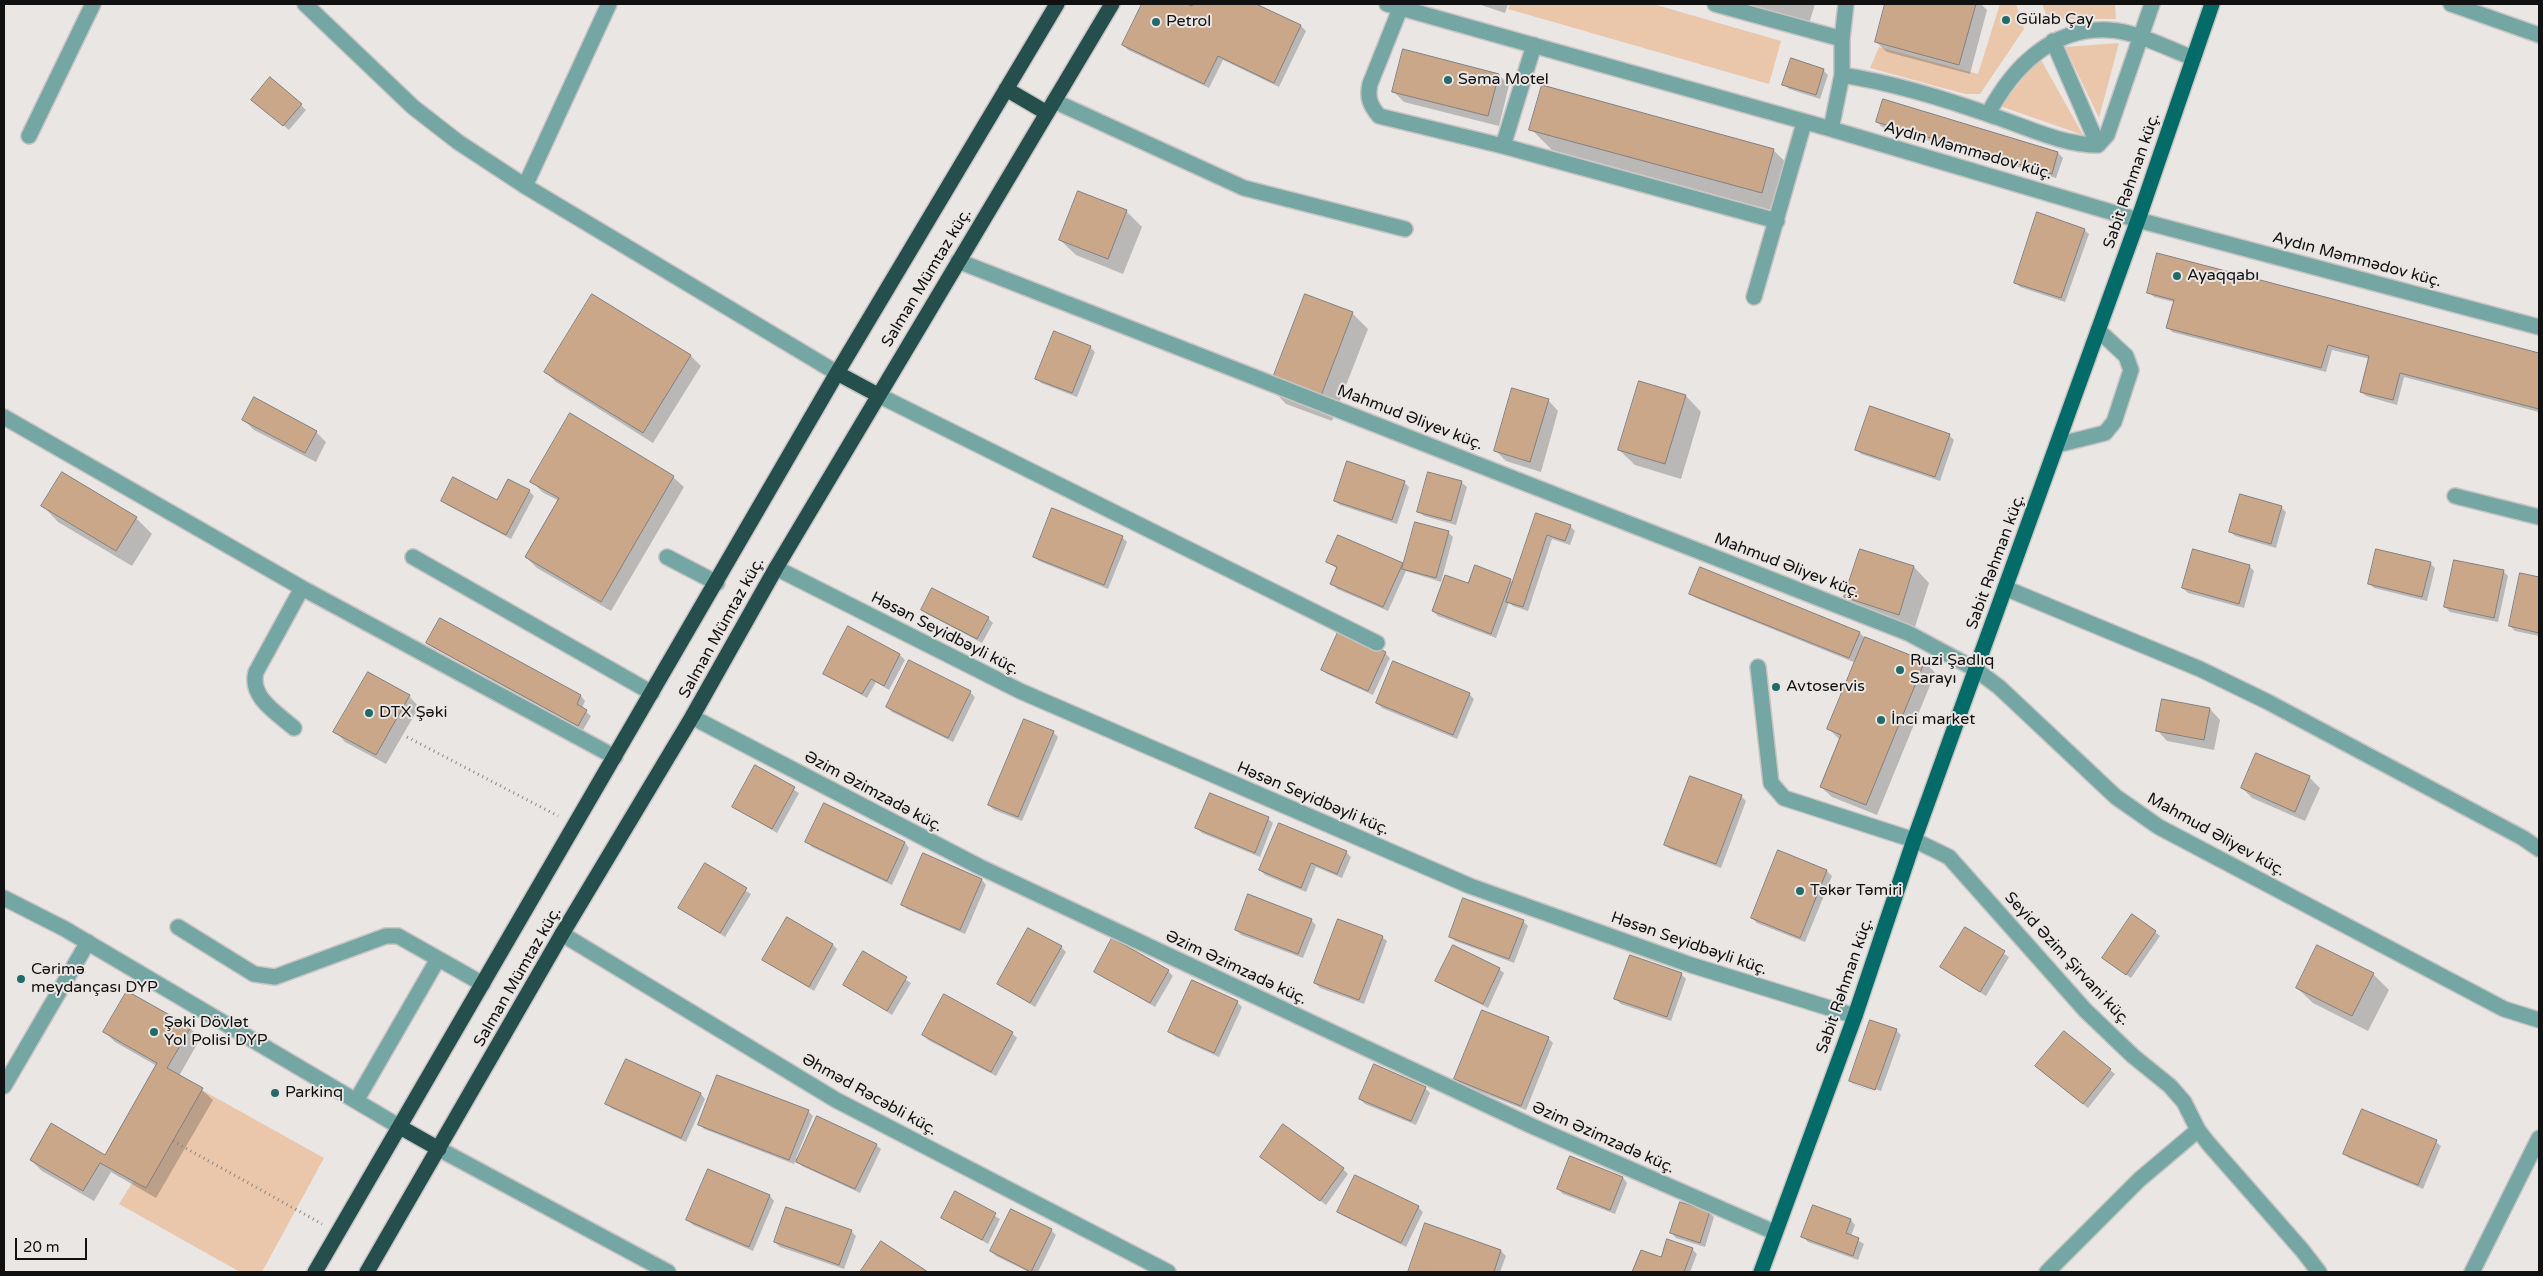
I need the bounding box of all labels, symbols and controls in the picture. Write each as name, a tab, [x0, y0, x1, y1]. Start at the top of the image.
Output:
place label: Gülab Çay	[2016, 10, 2094, 30]
place label: Petrol	[1166, 12, 1211, 32]
marker: Gülab Çay	[2000, 14, 2012, 26]
marker: Petrol	[1150, 16, 1162, 28]
place label: Səma Motel	[1458, 70, 1549, 90]
marker: Səma Motel	[1442, 74, 1454, 86]
street label: Sabit Rəhman küç.	[2100, 111, 2164, 251]
street label: Aydın Məmmədov küç.	[1882, 118, 2054, 184]
street label: Salman Mümtaz küç.	[878, 205, 976, 351]
street label: Aydın Məmmədov küç.	[2270, 228, 2444, 292]
place label: Ayaqqabı	[2187, 266, 2259, 286]
marker: Ayaqqabı	[2171, 270, 2183, 282]
street label: Mahmud Əliyev küç.	[1334, 381, 1486, 455]
street label: Sabit Rəhman küç.	[1963, 492, 2029, 632]
street label: Mahmud Əliyev küç.	[1711, 529, 1863, 603]
street label: Salman Mümtaz küç.	[675, 554, 769, 702]
street label: Həsən Seyidbəyli küç.	[868, 588, 1022, 680]
place label: Ruzi Şadlıq Sarayı	[1910, 651, 1994, 689]
marker: Ruzi Şadlıq Sarayı	[1894, 664, 1906, 676]
place label: Avtoservis	[1786, 677, 1865, 697]
marker: Avtoservis	[1770, 681, 1782, 693]
place label: DTX Şəki	[379, 703, 447, 723]
marker: DTX Şəki	[363, 707, 375, 719]
place label: İnci market	[1891, 710, 1975, 730]
marker: İnci market	[1875, 714, 1887, 726]
street label: Əzim Əzimzadə küç.	[800, 747, 946, 837]
street label: Həsən Seyidbəyli küç.	[1234, 758, 1392, 840]
street label: Mahmud Əliyev küç.	[2144, 789, 2288, 881]
place label: Təkər Təmiri	[1810, 881, 1902, 901]
marker: Təkər Təmiri	[1794, 885, 1806, 897]
street label: Seyid Əzim Şirvani küç.	[2000, 888, 2134, 1030]
street label: Salman Mümtaz küç.	[470, 904, 566, 1050]
street label: Həsən Seyidbəyli küç.	[1608, 908, 1770, 980]
street label: Sabit Rəhman küç.	[1813, 916, 1877, 1056]
street label: Əzim Əzimzadə küç.	[1162, 927, 1310, 1009]
place label: Cərimə meydançası DYP	[31, 960, 158, 998]
marker: Cərimə meydançası DYP	[15, 973, 27, 985]
place label: Şəki Dövlət Yol Polisi DYP	[164, 1013, 267, 1051]
marker: Şəki Dövlət Yol Polisi DYP	[148, 1026, 160, 1038]
street label: Əhməd Rəcəbli küç.	[798, 1050, 940, 1140]
place label: Parkinq	[285, 1083, 343, 1103]
marker: Parkinq	[269, 1087, 281, 1099]
street label: Əzim Əzimzadə küç.	[1529, 1098, 1677, 1178]
scale bar	[18, 1228, 90, 1260]
text: 20 m	[23, 1238, 60, 1256]

